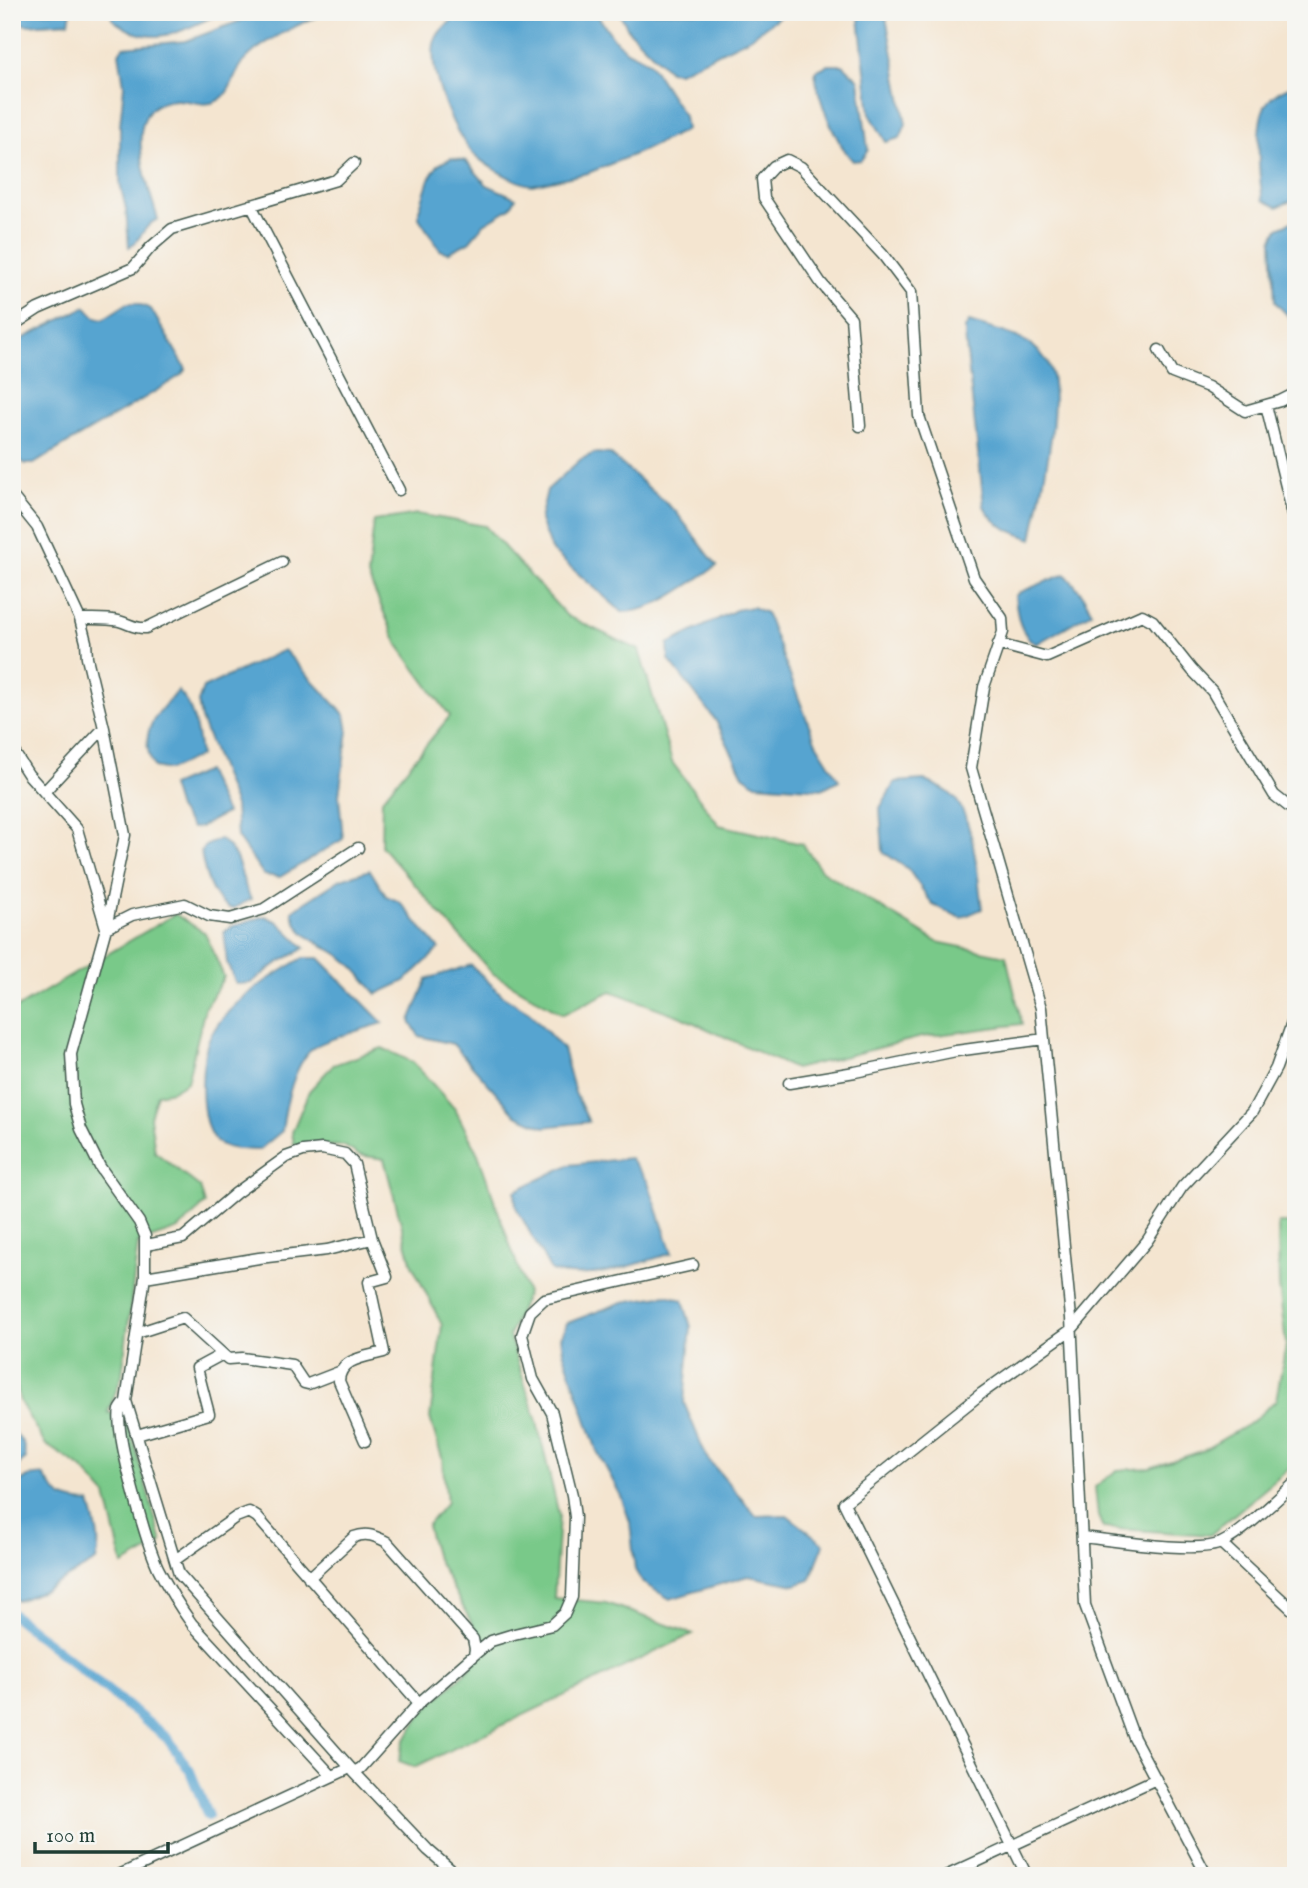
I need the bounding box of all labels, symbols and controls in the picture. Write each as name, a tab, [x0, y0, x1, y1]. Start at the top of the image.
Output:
scale bar	[35, 1811, 168, 1855]
text: 100 m	[46, 1823, 95, 1850]

